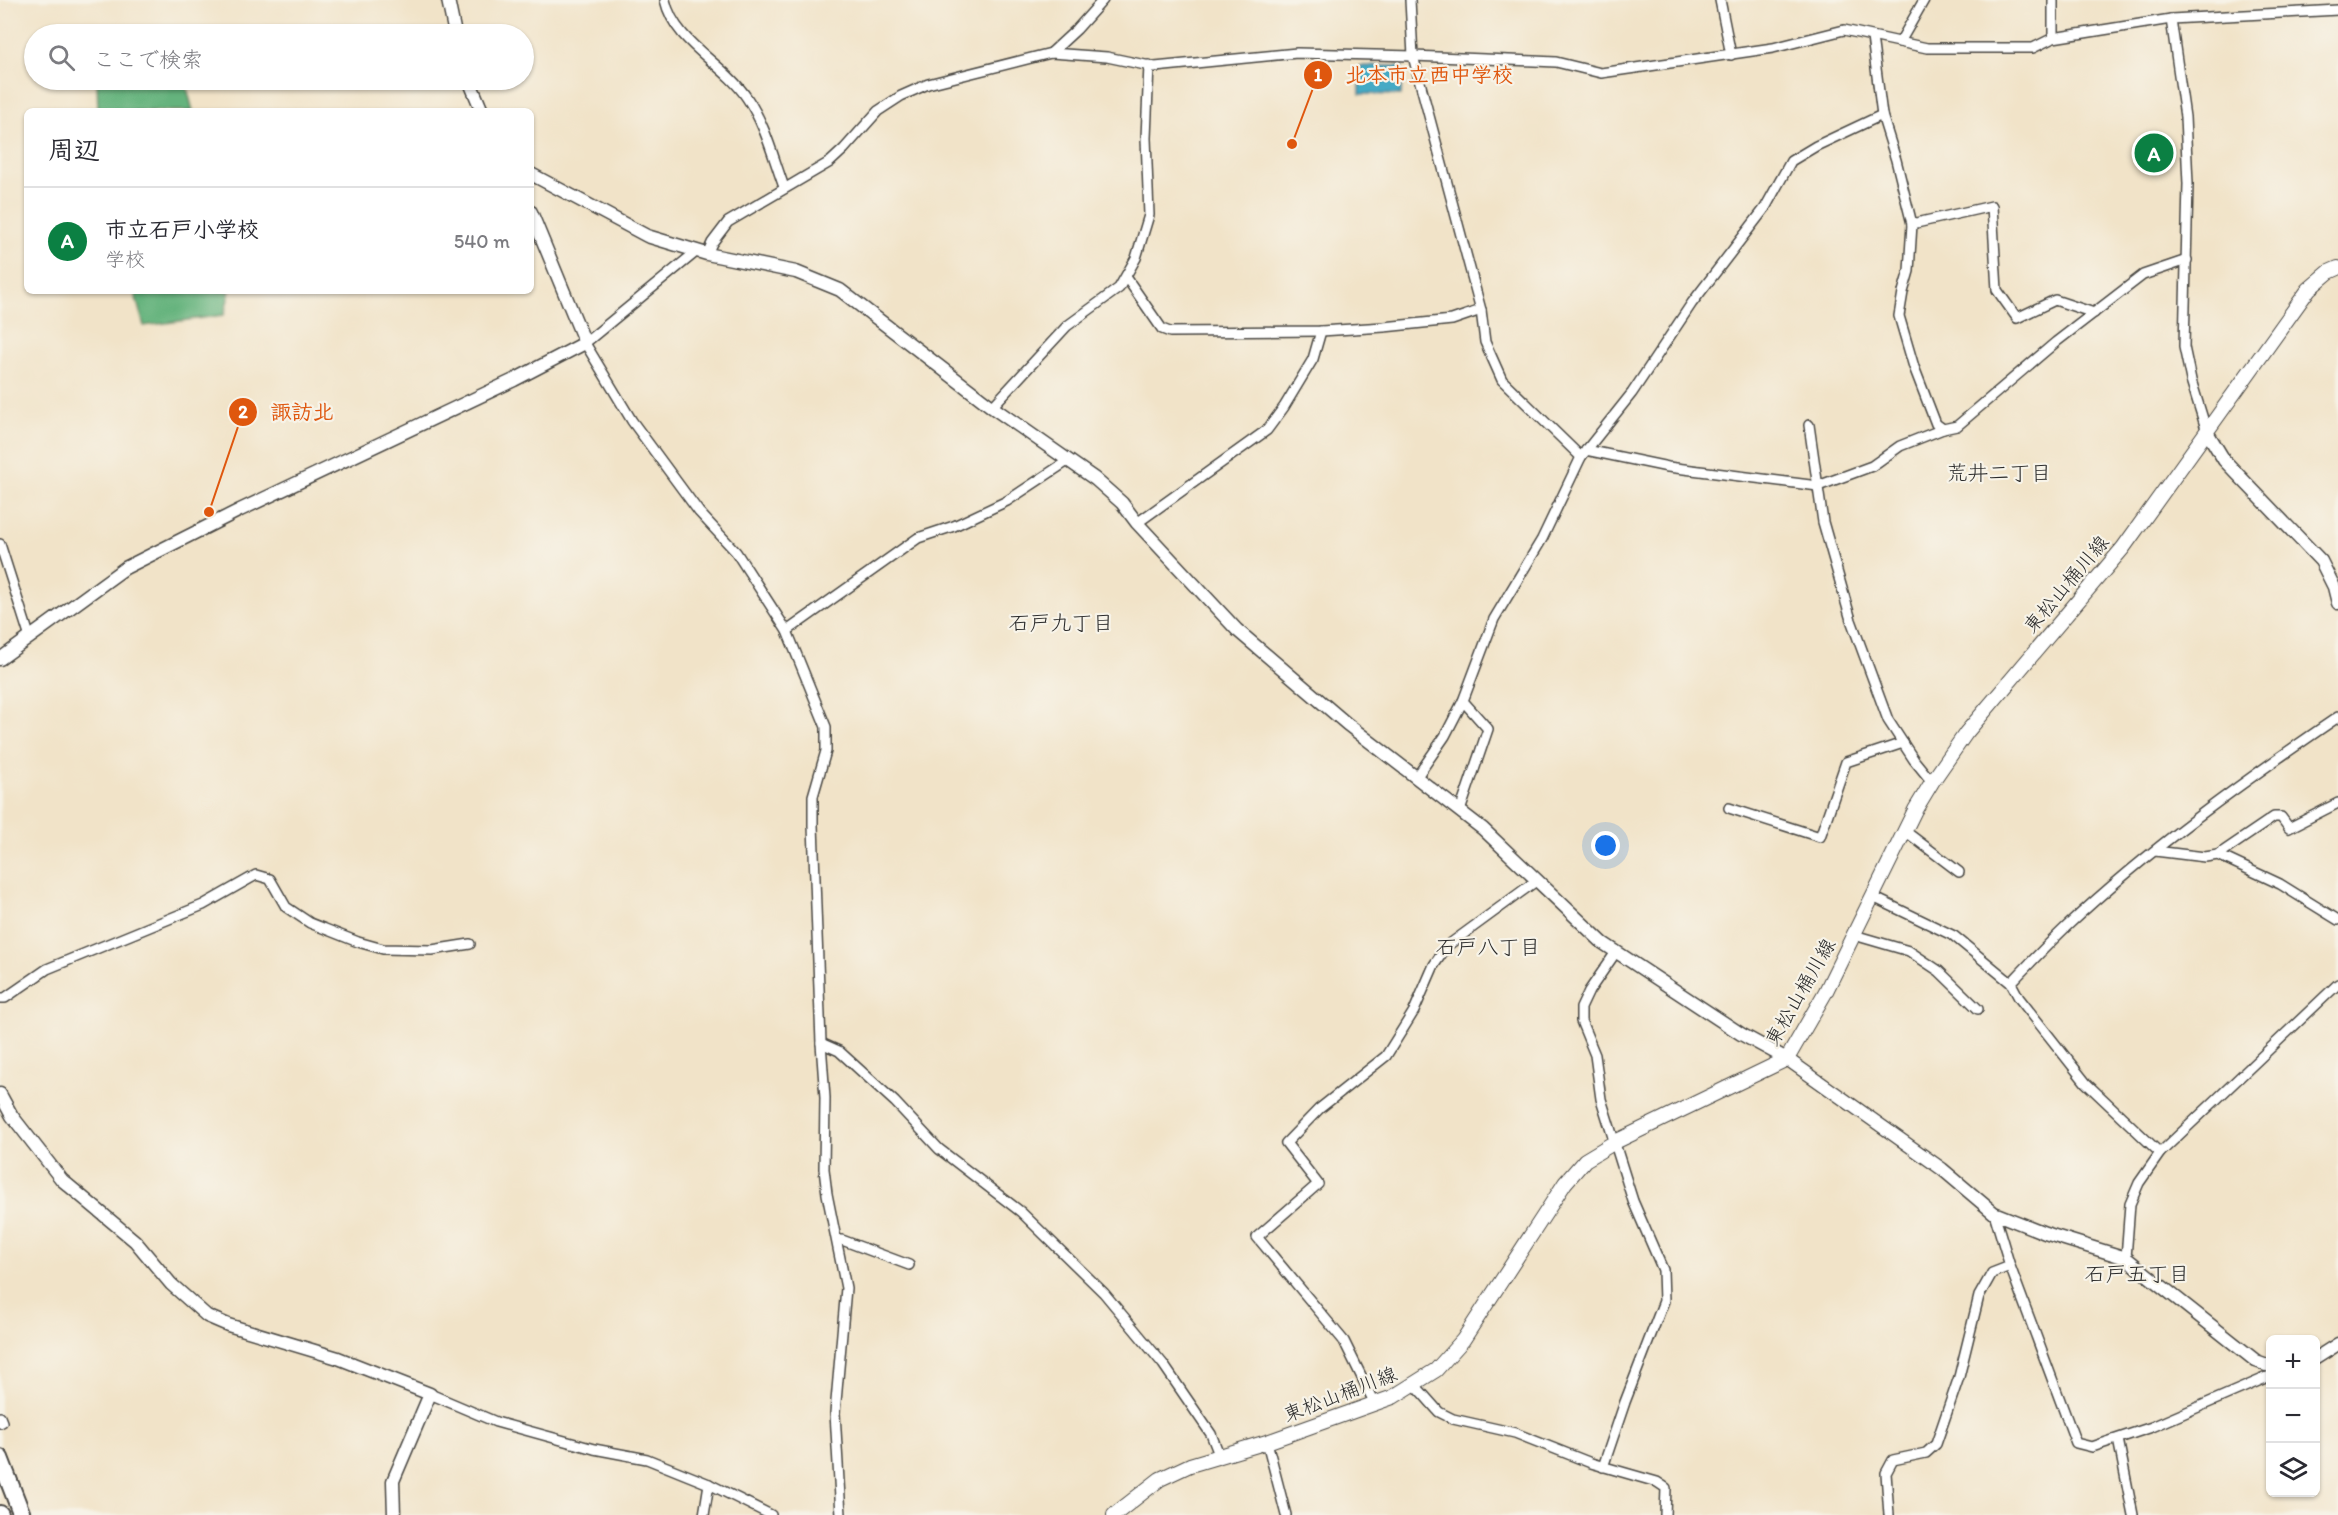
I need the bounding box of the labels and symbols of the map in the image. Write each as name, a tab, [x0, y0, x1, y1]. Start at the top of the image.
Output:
callout: 北本市立西中学校	[1303, 55, 1525, 94]
text: 北本市立西中学校	[1345, 62, 1513, 87]
text: 1	[1314, 64, 1323, 86]
pin: A	[2134, 130, 2174, 176]
callout: 諏訪北	[228, 392, 345, 431]
text: 諏訪北	[271, 399, 334, 424]
text: 2	[238, 401, 248, 423]
district label: 荒井二丁目	[1947, 460, 2052, 485]
street label: 東松山桶川線	[2018, 530, 2114, 638]
district label: 石戸九丁目	[1009, 610, 1114, 635]
your location	[1591, 831, 1620, 860]
district label: 石戸八丁目	[1436, 934, 1541, 959]
street label: 東松山桶川線	[1760, 934, 1840, 1050]
district label: 石戸五丁目	[2085, 1261, 2190, 1286]
street label: 東松山桶川線	[1280, 1361, 1400, 1427]

